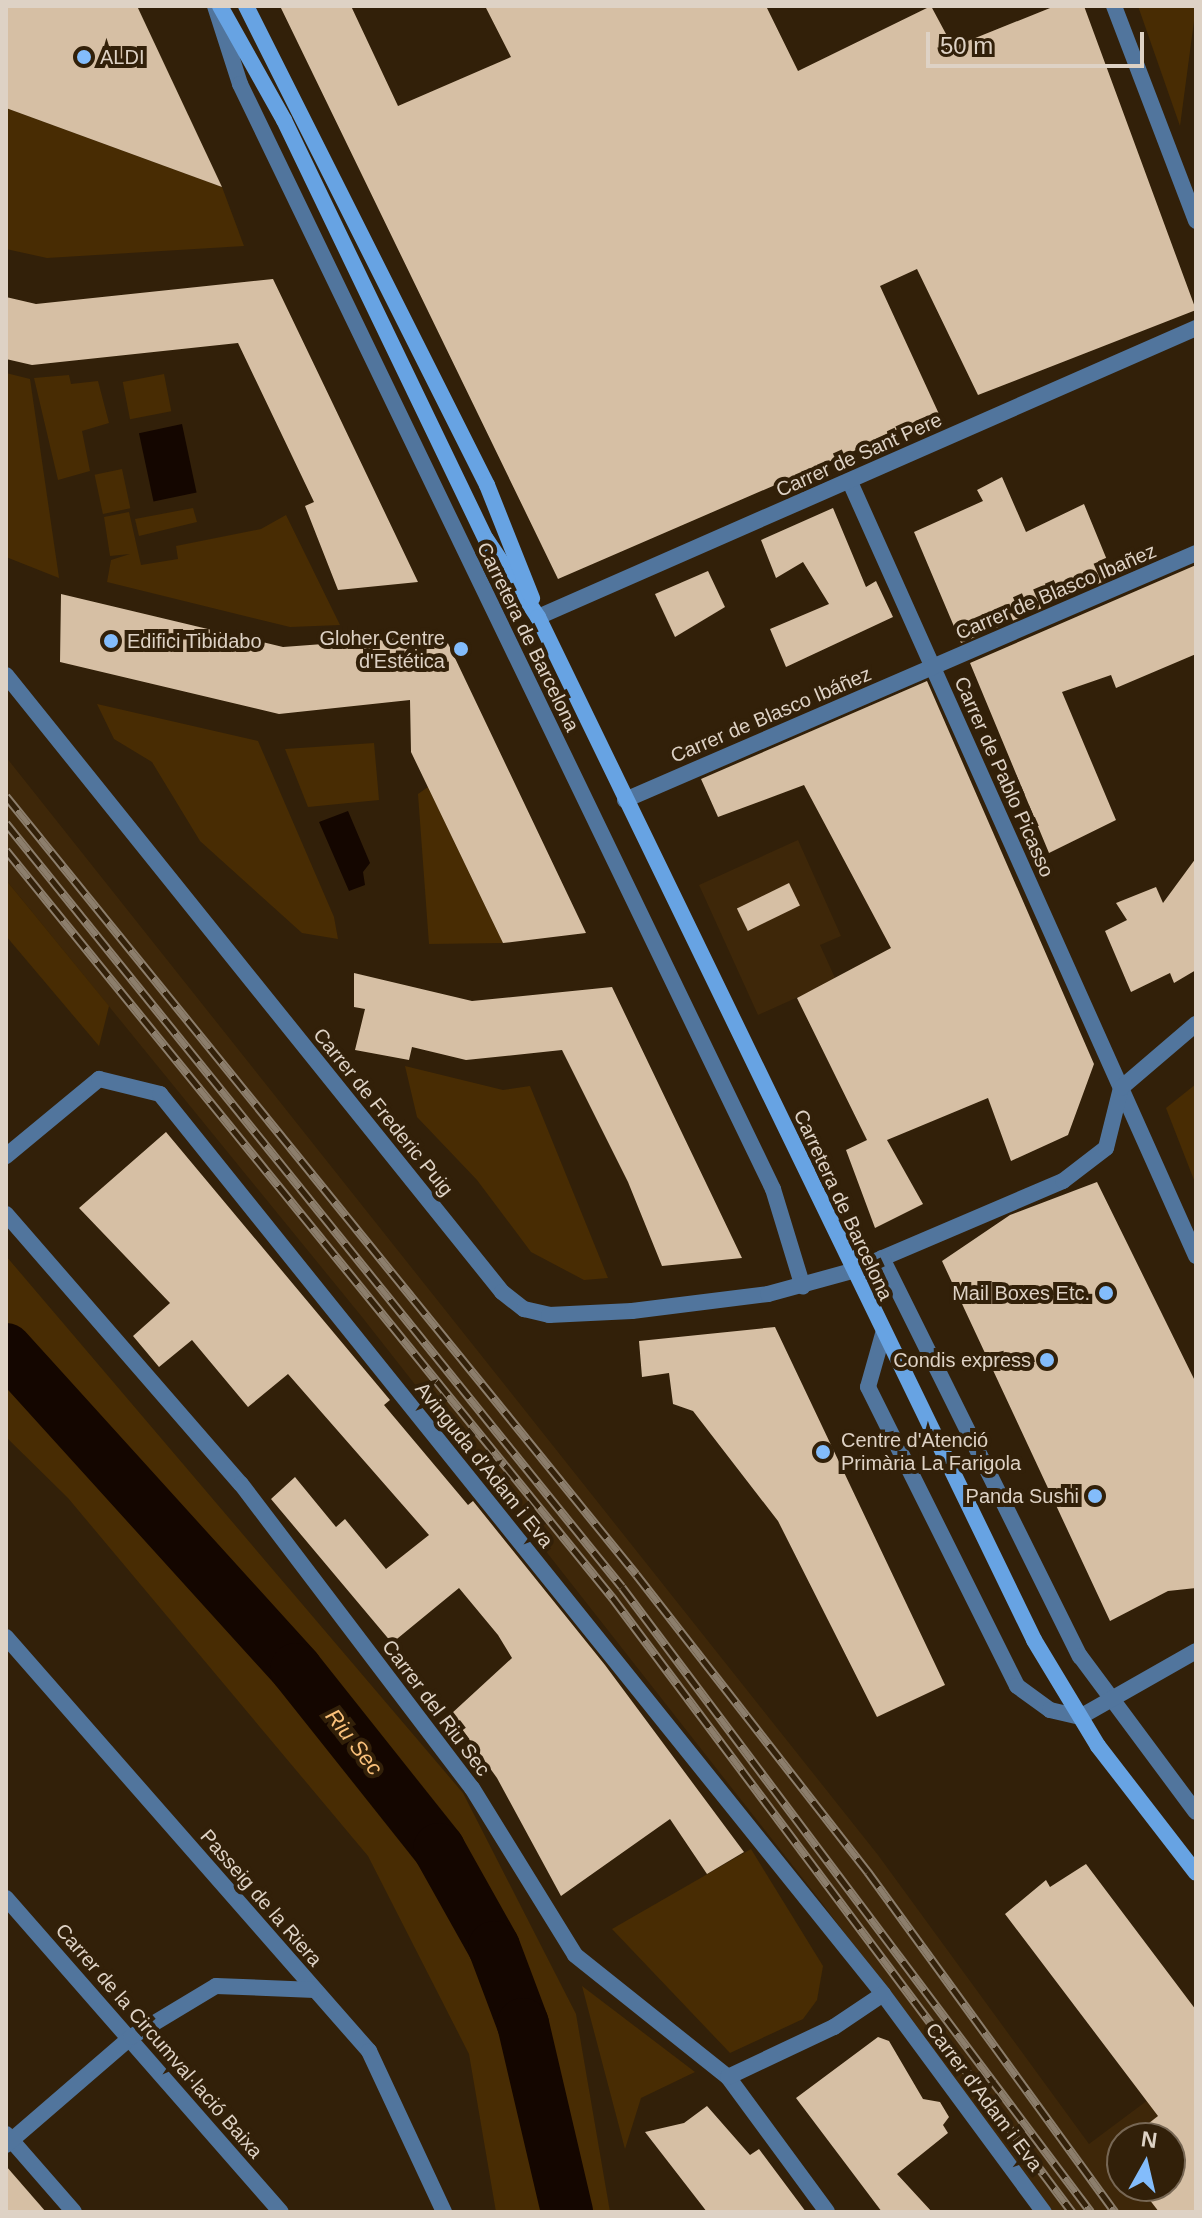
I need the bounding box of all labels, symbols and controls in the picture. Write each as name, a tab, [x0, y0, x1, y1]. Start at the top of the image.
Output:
scale bar	[930, 16, 1148, 66]
text: 50 m	[940, 32, 993, 59]
place label: ALDI	[100, 45, 144, 69]
marker: ALDI	[75, 48, 93, 66]
street label: Carrer de Sant Pere	[772, 408, 946, 502]
street label: Carretera de Barcelona	[472, 538, 584, 736]
street label: Carrer de Blasco Ibañez	[952, 539, 1160, 645]
place label: Gloher Centre d'Estética	[319, 626, 445, 673]
place label: Edifici Tibidabo	[127, 629, 262, 653]
marker: Edifici Tibidabo	[102, 632, 120, 650]
marker: Gloher Centre d'Estética	[452, 640, 470, 658]
street label: Carrer de Blasco Ibáñez	[667, 662, 875, 768]
street label: Carrer de Pablo Picasso	[949, 673, 1059, 881]
street label: Carrer de Frederic Puig	[308, 1023, 458, 1201]
street label: Carretera de Barcelona	[788, 1106, 898, 1304]
place label: Mail Boxes Etc.	[952, 1281, 1090, 1305]
marker: Mail Boxes Etc.	[1097, 1284, 1115, 1302]
place label: Condis express	[893, 1348, 1031, 1372]
marker: Condis express	[1038, 1351, 1056, 1369]
street label: Avinguda d'Adam i Eva	[410, 1377, 558, 1553]
place label: Centre d'Atenció Primària La Farigola	[841, 1428, 1021, 1475]
marker: Centre d'Atenció Primària La Farigola	[812, 1441, 834, 1463]
place label: Panda Sushi	[966, 1484, 1079, 1508]
marker: Panda Sushi	[1086, 1487, 1104, 1505]
street label: Carrer del Riu Sec	[377, 1635, 495, 1781]
water label: Riu Sec	[320, 1704, 388, 1780]
street label: Passeig de la Riera	[195, 1825, 327, 1971]
street label: Carrer de la Circumval·lació Baixa	[50, 1919, 268, 2163]
street label: Carrer d'Adam i Eva	[920, 2018, 1048, 2176]
north arrow	[1106, 2122, 1186, 2202]
text: N	[1140, 2126, 1159, 2153]

